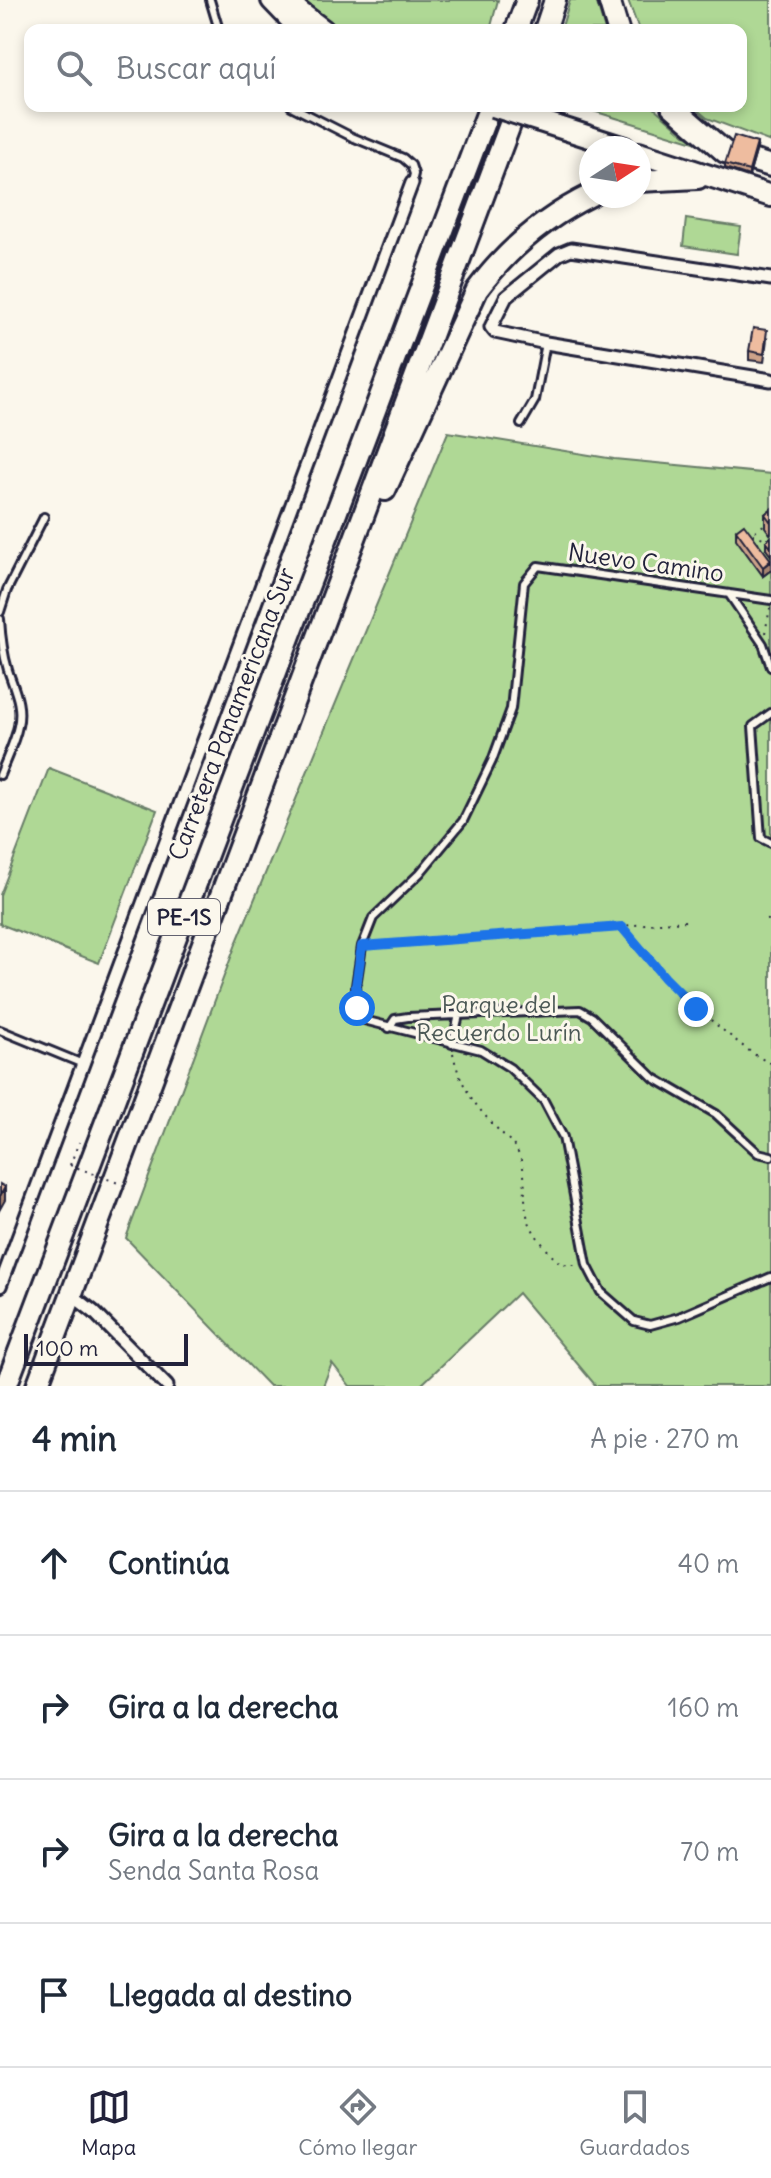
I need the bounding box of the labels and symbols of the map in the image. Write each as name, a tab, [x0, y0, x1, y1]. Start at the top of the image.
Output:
north arrow	[579, 136, 651, 208]
street label: Nuevo Camino	[566, 536, 726, 588]
street label: Carretera Panamericana Sur	[161, 563, 301, 864]
road number: PE-1S	[148, 899, 220, 935]
park label: Parque del Recuerdo Lurín	[416, 989, 582, 1047]
route start	[339, 990, 375, 1026]
route end	[678, 991, 714, 1027]
scale bar	[24, 1330, 188, 1366]

